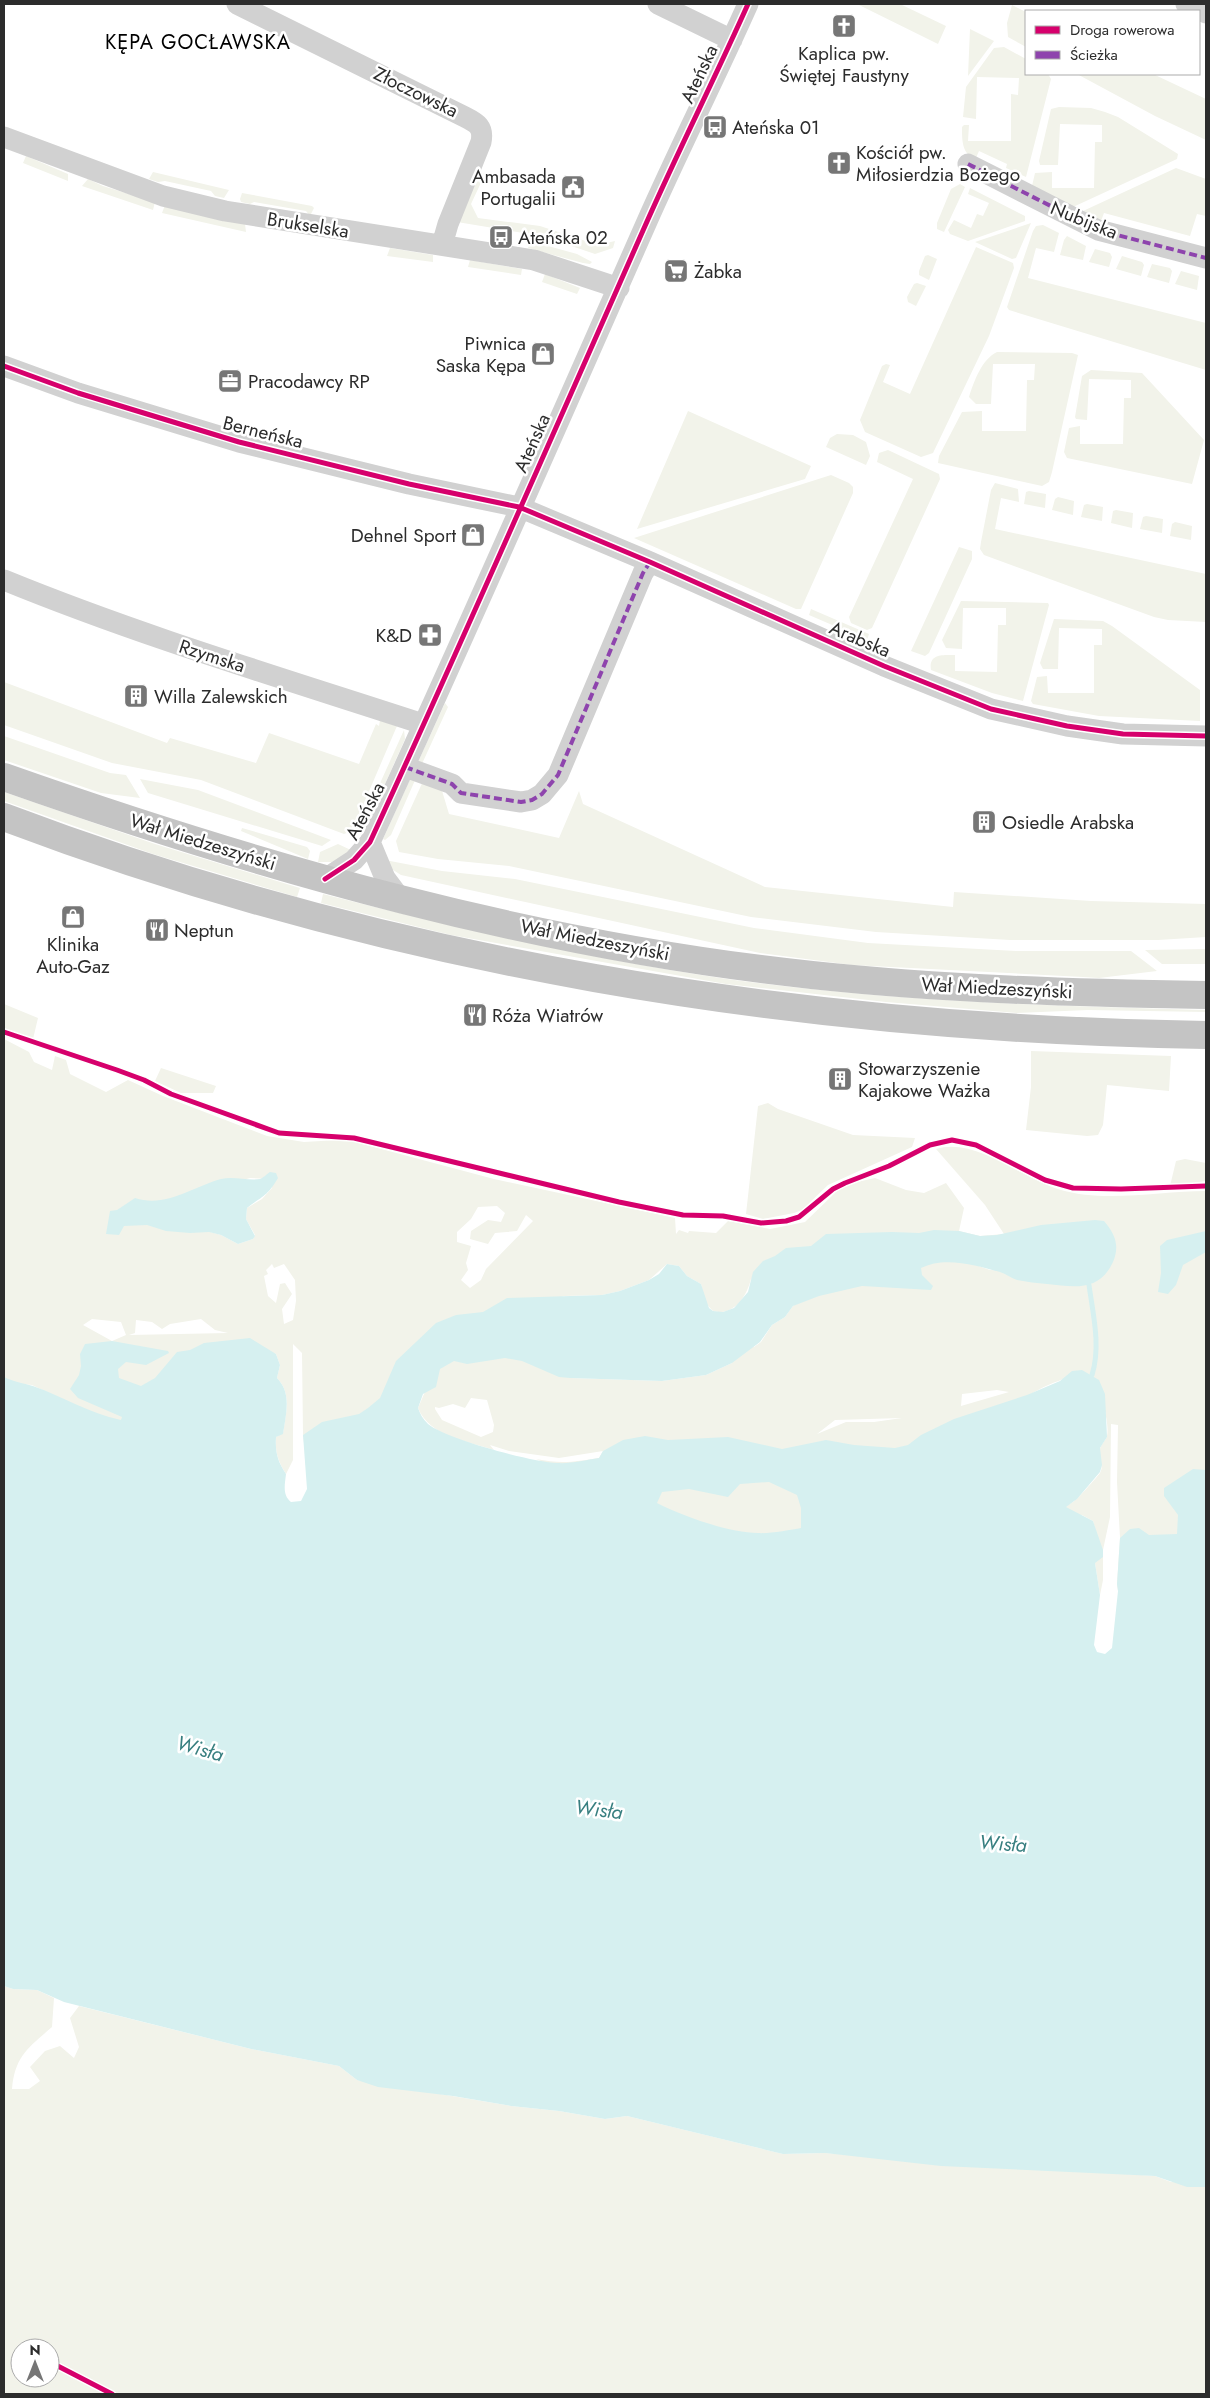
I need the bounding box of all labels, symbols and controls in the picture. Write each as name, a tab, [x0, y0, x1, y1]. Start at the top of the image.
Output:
legend	[1025, 10, 1200, 75]
church icon: Kaplica pw. Świętej Faustyny	[831, 13, 857, 39]
text: Droga rowerowa	[1070, 19, 1174, 41]
district label: KĘPA GOCŁAWSKA	[105, 28, 291, 57]
street label: Ateńska	[674, 40, 724, 108]
place label: Kaplica pw. Świętej Faustyny	[779, 40, 909, 89]
text: Ścieżka	[1070, 44, 1118, 66]
street label: Złoczowska	[369, 60, 463, 124]
bus stop icon: Ateńska 01	[702, 114, 728, 140]
place label: Ateńska 01	[732, 114, 820, 141]
place label: Kościół pw. Miłosierdzia Bożego	[856, 139, 1020, 188]
church icon: Kościół pw. Miłosierdzia Bożego	[826, 150, 852, 176]
place label: Ambasada Portugalii	[472, 163, 556, 212]
public building icon: Ambasada Portugalii	[560, 174, 586, 200]
street label: Nubijska	[1046, 194, 1122, 246]
street label: Brukselska	[265, 205, 351, 245]
bus stop icon: Ateńska 02	[488, 224, 514, 250]
place label: Ateńska 02	[518, 224, 608, 251]
supermarket icon: Żabka	[663, 258, 689, 284]
place label: Żabka	[694, 258, 742, 285]
place label: Piwnica Saska Kępa	[436, 330, 526, 379]
shop icon: Piwnica Saska Kępa	[530, 341, 556, 367]
office icon: Pracodawcy RP	[217, 368, 243, 394]
place label: Pracodawcy RP	[248, 368, 370, 395]
street label: Berneńska	[220, 409, 306, 455]
street label: Ateńska	[507, 409, 557, 477]
place label: Dehnel Sport	[351, 522, 456, 549]
shop icon: Dehnel Sport	[460, 522, 486, 548]
street label: Arabska	[825, 614, 895, 664]
place label: K&D	[376, 622, 412, 649]
pharmacy icon: K&D	[417, 622, 443, 648]
street label: Rzymska	[175, 633, 249, 679]
building icon: Willa Zalewskich	[123, 683, 149, 709]
place label: Willa Zalewskich	[154, 683, 288, 710]
street label: Ateńska	[339, 777, 391, 845]
street label: Wał Miedzeszyński	[127, 807, 279, 877]
building icon: Osiedle Arabska	[971, 809, 997, 835]
place label: Osiedle Arabska	[1002, 809, 1134, 836]
shop icon: Klinika Auto-Gaz	[60, 904, 86, 930]
street label: Wał Miedzeszyński	[518, 912, 672, 968]
restaurant icon: Neptun	[144, 917, 170, 943]
place label: Neptun	[174, 917, 234, 944]
place label: Klinika Auto-Gaz	[36, 931, 110, 980]
street label: Wał Miedzeszyński	[921, 971, 1073, 1005]
restaurant icon: Róża Wiatrów	[462, 1002, 488, 1028]
place label: Róża Wiatrów	[492, 1002, 603, 1029]
place label: Stowarzyszenie Kajakowe Ważka	[858, 1055, 990, 1104]
building icon: Stowarzyszenie Kajakowe Ważka	[827, 1066, 853, 1092]
water label: Wisła	[173, 1729, 227, 1769]
water label: Wisła	[574, 1793, 624, 1827]
water label: Wisła	[978, 1828, 1028, 1860]
north arrow	[10, 2338, 60, 2388]
text: N	[29, 2340, 41, 2360]

